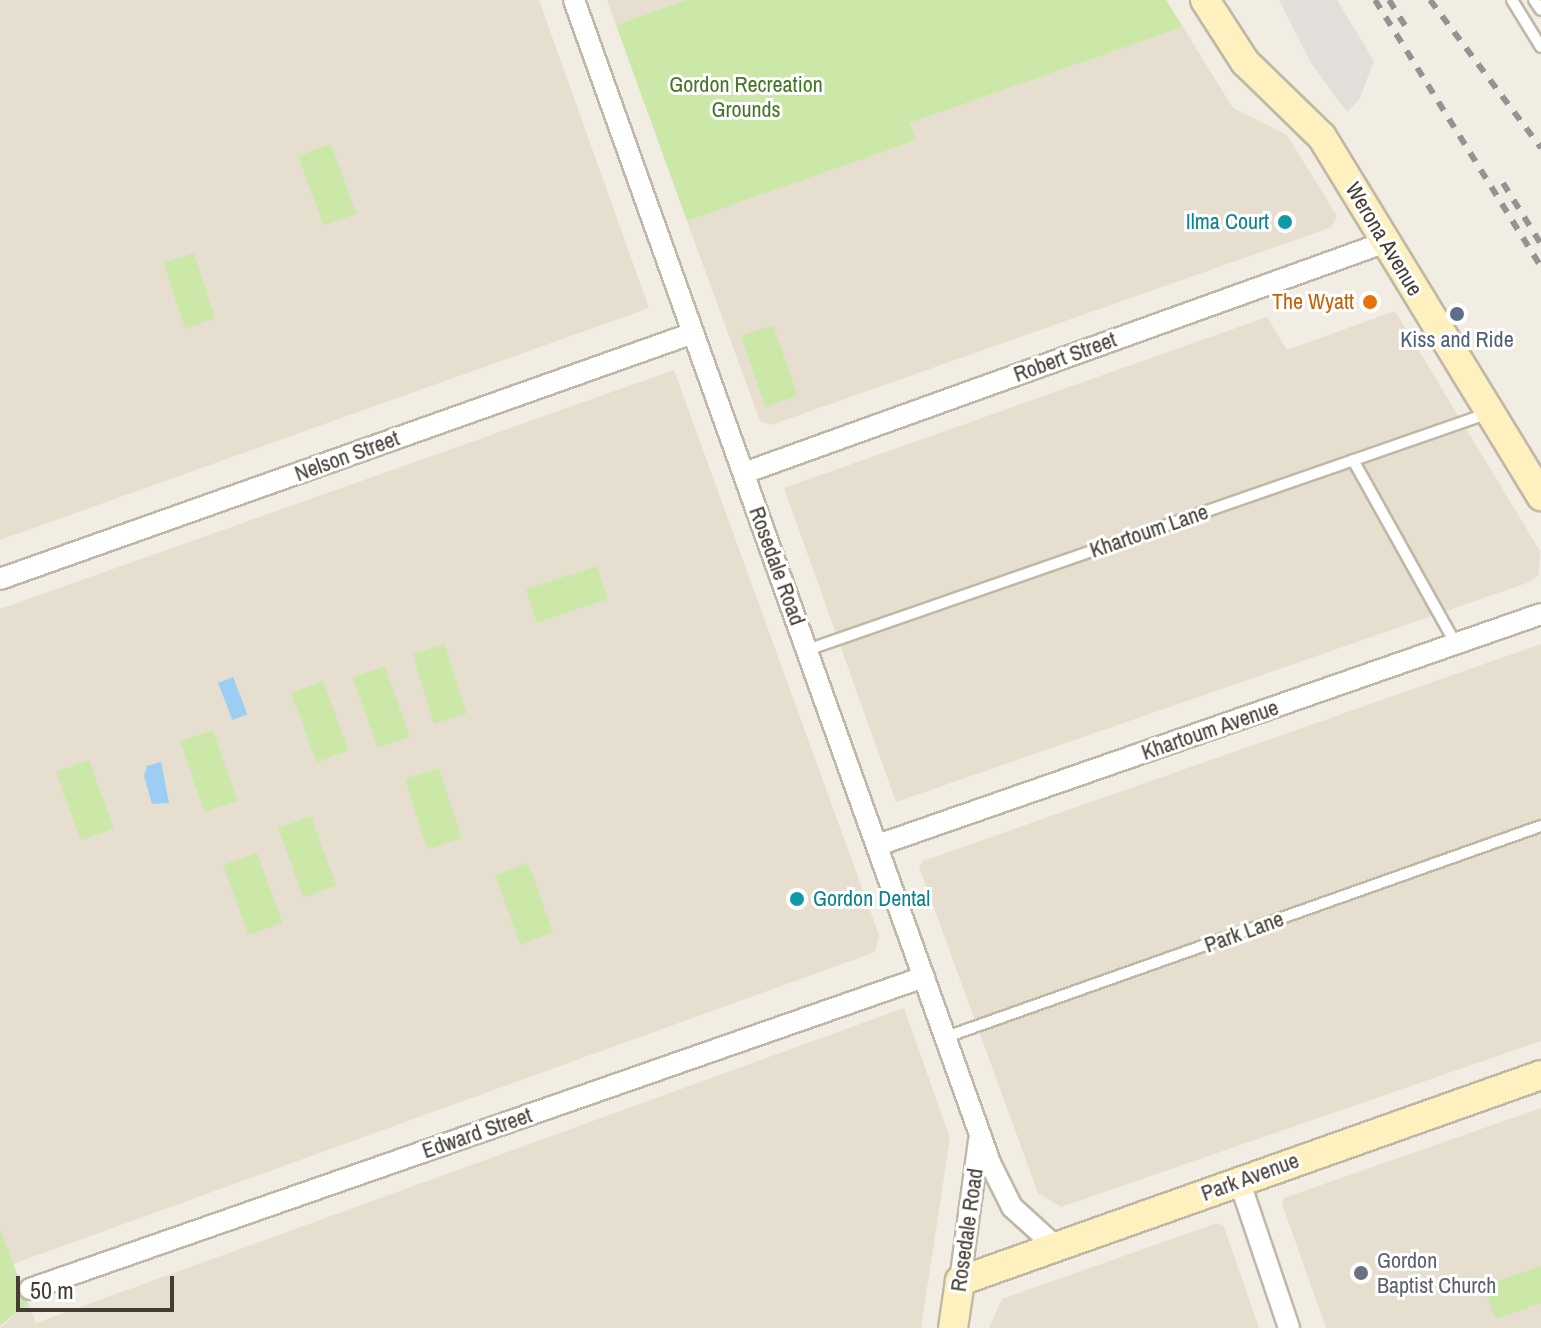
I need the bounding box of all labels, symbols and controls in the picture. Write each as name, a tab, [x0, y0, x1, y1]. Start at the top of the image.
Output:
park label: Gordon Recreation Grounds	[669, 71, 823, 122]
street label: Werona Avenue	[1340, 177, 1428, 301]
place label: Ilma Court	[1186, 209, 1269, 235]
marker: Ilma Court	[1276, 213, 1294, 231]
place label: The Wyatt	[1272, 289, 1354, 315]
marker: The Wyatt	[1361, 293, 1379, 311]
marker: Kiss and Ride	[1448, 305, 1466, 323]
street label: Robert Street	[1010, 326, 1120, 388]
place label: Kiss and Ride	[1400, 327, 1514, 353]
street label: Nelson Street	[291, 425, 403, 487]
street label: Khartoum Lane	[1086, 498, 1212, 564]
street label: Rosedale Road	[743, 503, 811, 629]
street label: Khartoum Avenue	[1138, 694, 1282, 766]
place label: Gordon Dental	[813, 886, 930, 912]
marker: Gordon Dental	[788, 890, 806, 908]
street label: Park Lane	[1201, 906, 1287, 958]
street label: Edward Street	[419, 1102, 535, 1164]
street label: Park Avenue	[1197, 1147, 1303, 1207]
street label: Rosedale Road	[945, 1167, 989, 1293]
place label: Gordon Baptist Church	[1377, 1247, 1496, 1298]
scale bar	[20, 1260, 178, 1310]
marker: Gordon Baptist Church	[1352, 1264, 1370, 1282]
text: 50 m	[30, 1274, 74, 1306]

